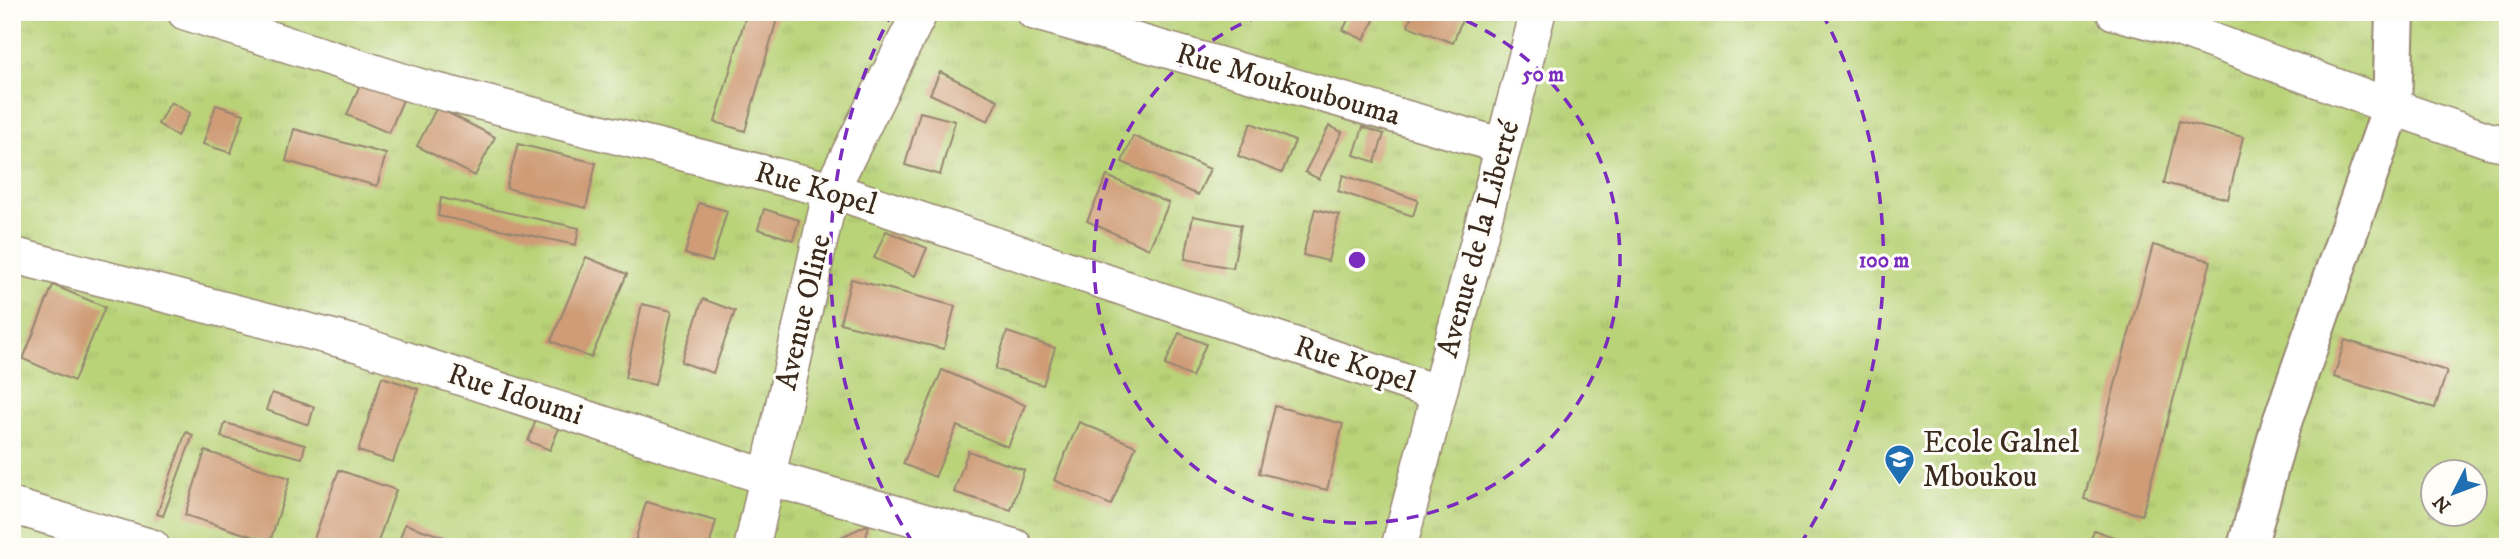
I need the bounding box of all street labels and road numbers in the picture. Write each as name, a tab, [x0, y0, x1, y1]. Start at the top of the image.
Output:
street label: Rue Moukoubouma	[1172, 35, 1405, 135]
street label: Avenue de la Liberté	[1430, 116, 1529, 362]
street label: Rue Kopel	[751, 154, 881, 224]
street label: Avenue Oline	[768, 231, 840, 393]
street label: Rue Kopel	[1290, 328, 1420, 402]
street label: Rue Idoumi	[443, 356, 587, 434]

